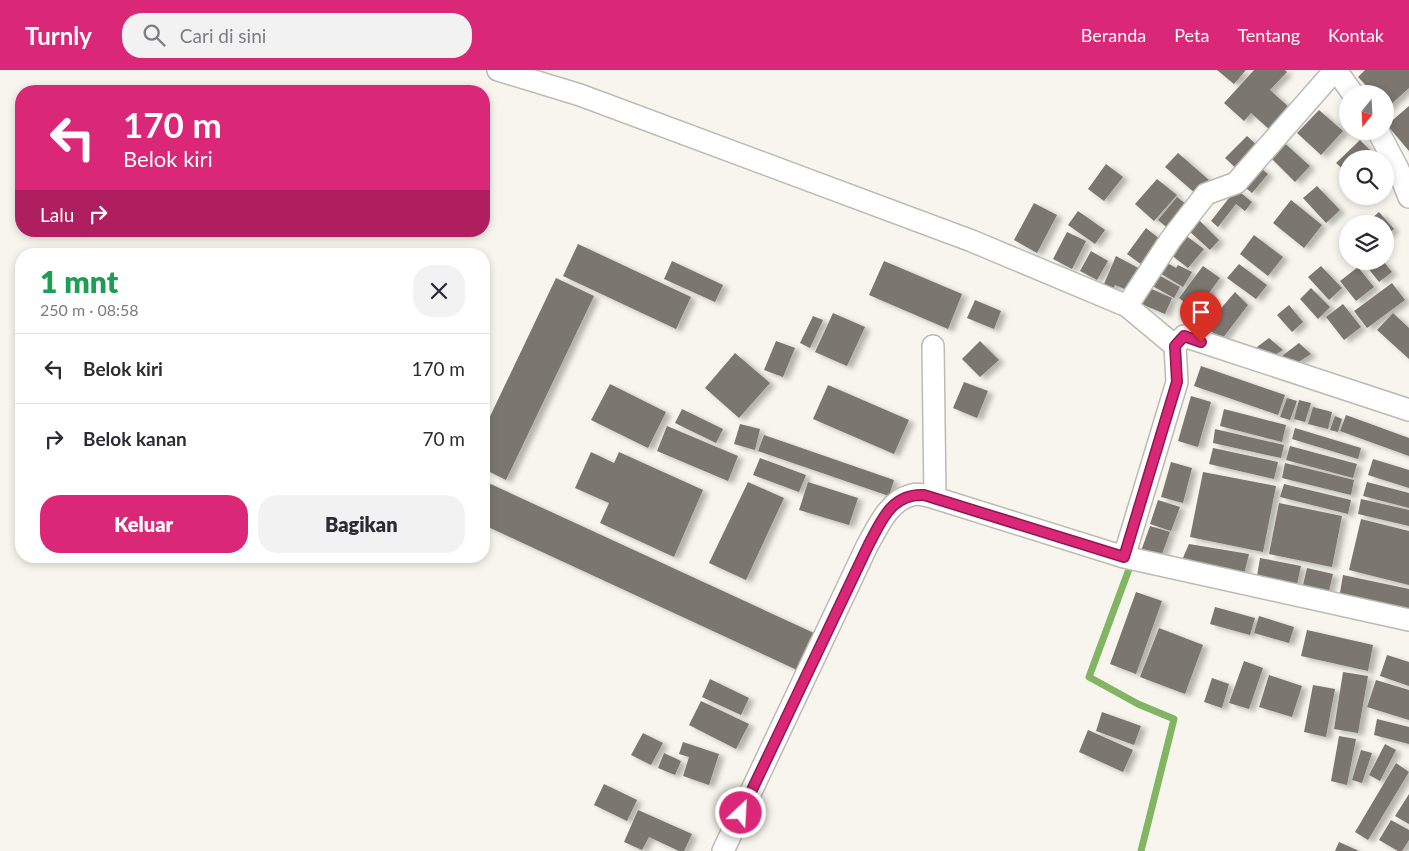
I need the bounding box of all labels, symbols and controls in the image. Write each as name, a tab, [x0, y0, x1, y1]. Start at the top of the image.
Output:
search box	[122, 13, 472, 58]
text: Turnly	[25, 21, 92, 50]
icon: search	[140, 21, 168, 49]
text: Cari di sini	[180, 24, 266, 47]
text: Beranda	[1081, 24, 1146, 46]
text: Peta	[1174, 24, 1209, 46]
text: Tentang	[1237, 24, 1300, 46]
text: Kontak	[1328, 24, 1384, 46]
north arrow	[1339, 85, 1394, 140]
map controls	[1339, 85, 1394, 270]
text: 170 m	[123, 103, 222, 145]
icon: left	[40, 105, 105, 170]
text: Belok kiri	[123, 145, 213, 172]
button: search	[1339, 150, 1394, 205]
icon: right	[84, 200, 112, 228]
text: Lalu	[40, 203, 74, 226]
button: layers	[1339, 215, 1394, 270]
text: 1 mnt	[40, 263, 118, 299]
button: close	[413, 265, 465, 317]
pin	[1180, 291, 1222, 342]
icon: arrive	[1187, 298, 1215, 326]
text: 250 m · 08:58	[40, 300, 139, 319]
icon: left	[40, 355, 68, 383]
text: Belok kiri	[83, 357, 163, 380]
text: 170 m	[411, 357, 465, 380]
icon: right	[40, 425, 68, 453]
text: Belok kanan	[83, 427, 187, 450]
text: 70 m	[422, 427, 465, 450]
button: Keluar	[40, 495, 248, 553]
button: Bagikan	[258, 495, 465, 553]
position arrow	[714, 786, 766, 838]

